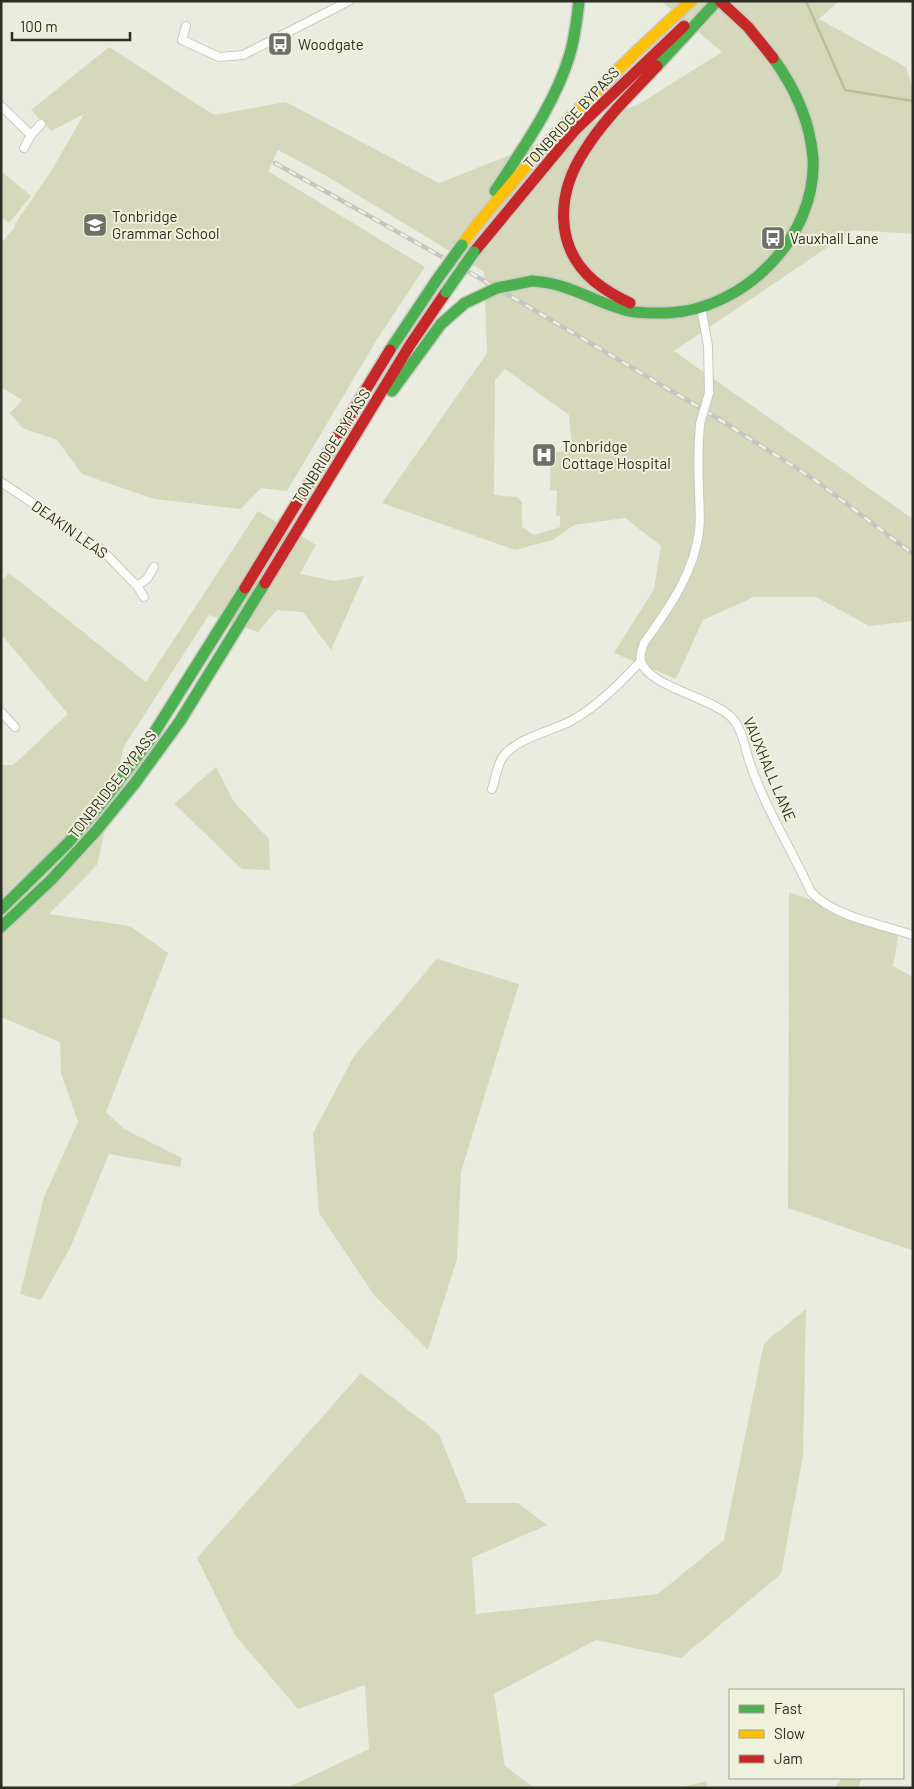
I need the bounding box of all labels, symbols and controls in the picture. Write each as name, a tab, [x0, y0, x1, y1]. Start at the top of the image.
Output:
scale bar	[12, 10, 130, 42]
text: 100 m	[20, 17, 58, 35]
bus stop icon: Woodgate	[267, 31, 293, 57]
place label: Woodgate	[298, 35, 364, 53]
street label: TONBRIDGE BYPASS	[519, 63, 623, 171]
place label: Tonbridge Grammar School	[112, 207, 220, 242]
school or university icon: Tonbridge Grammar School	[82, 212, 108, 238]
bus stop icon: Vauxhall Lane	[760, 225, 786, 251]
place label: Vauxhall Lane	[790, 229, 879, 247]
street label: TONBRIDGE BYPASS	[288, 385, 374, 507]
place label: Tonbridge Cottage Hospital	[562, 437, 671, 472]
hospital icon: Tonbridge Cottage Hospital	[531, 442, 557, 468]
street label: DEAKIN LEAS	[29, 496, 111, 562]
street label: VAUXHALL LANE	[740, 714, 800, 824]
street label: TONBRIDGE BYPASS	[64, 726, 160, 842]
legend	[729, 1689, 904, 1779]
text: Fast	[774, 1699, 802, 1717]
text: Slow	[774, 1724, 805, 1742]
text: Jam	[774, 1749, 803, 1767]

